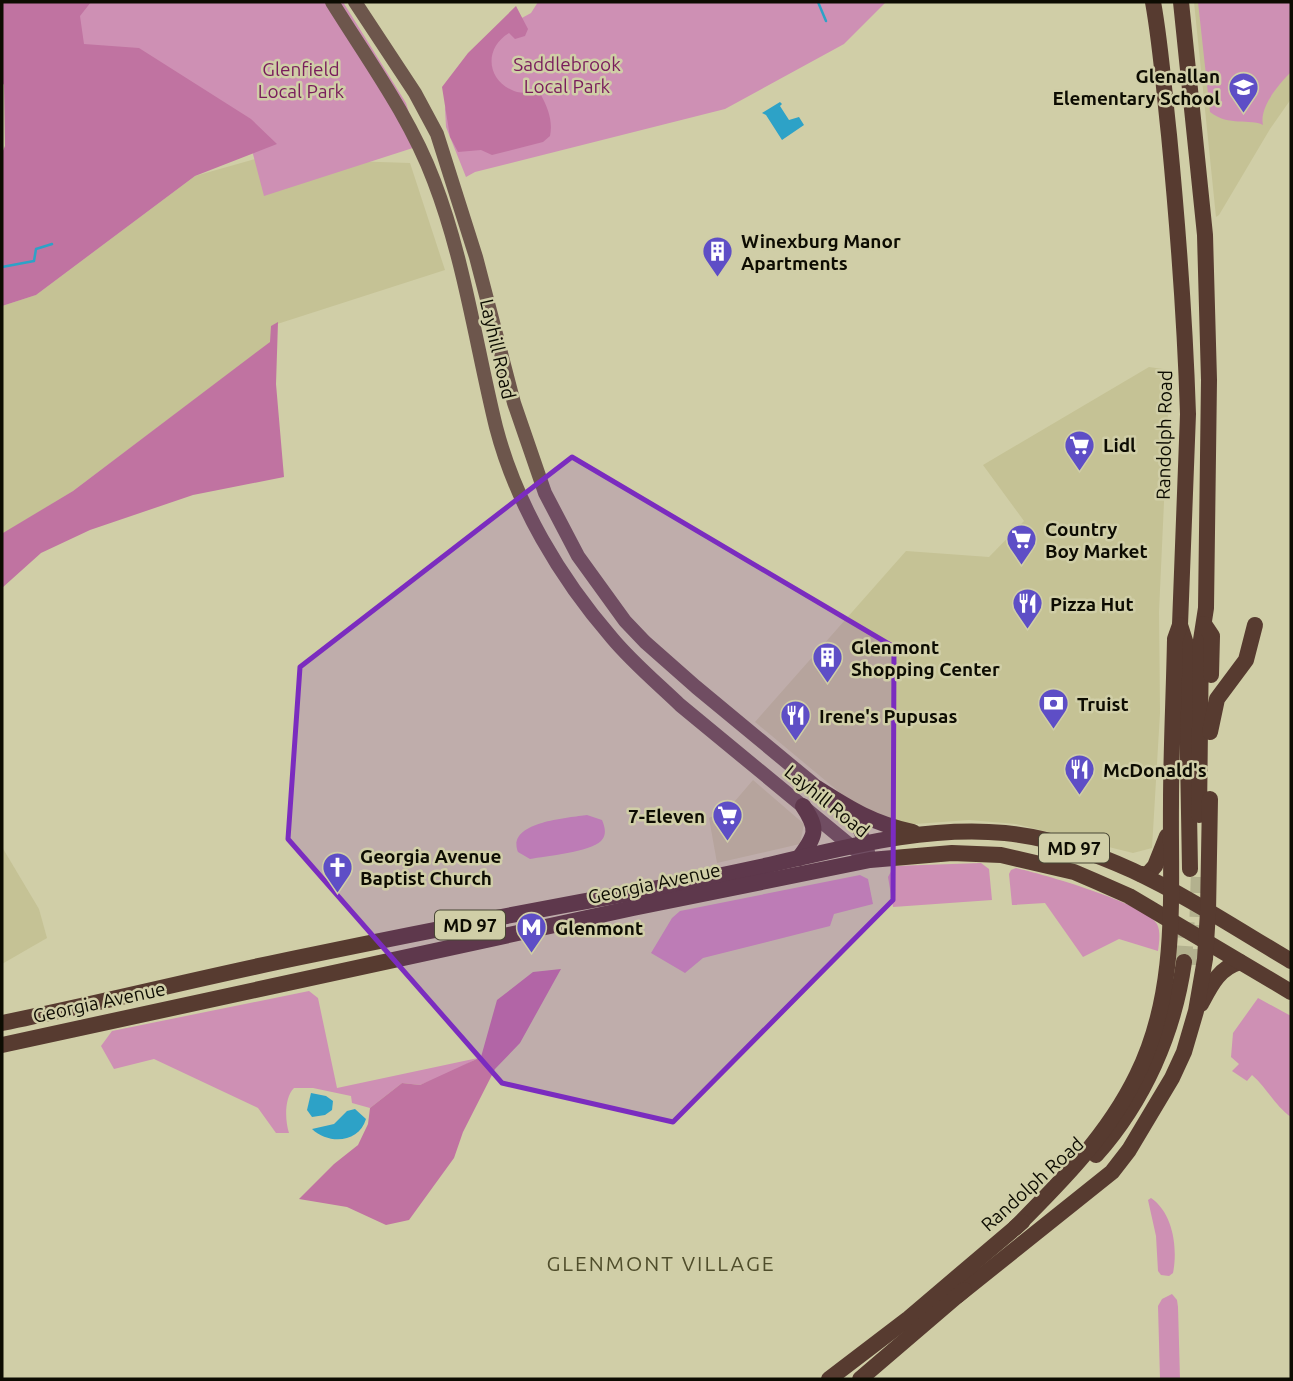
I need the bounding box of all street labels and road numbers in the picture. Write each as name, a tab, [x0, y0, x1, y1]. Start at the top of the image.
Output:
street label: Layhill Road	[476, 297, 520, 401]
street label: Randolph Road	[1152, 370, 1176, 500]
street label: Layhill Road	[780, 760, 874, 842]
road number: MD 97	[1039, 834, 1109, 862]
street label: Georgia Avenue	[586, 858, 722, 908]
road number: MD 97	[435, 910, 505, 940]
street label: Georgia Avenue	[31, 977, 167, 1027]
street label: Randolph Road	[976, 1132, 1088, 1236]

